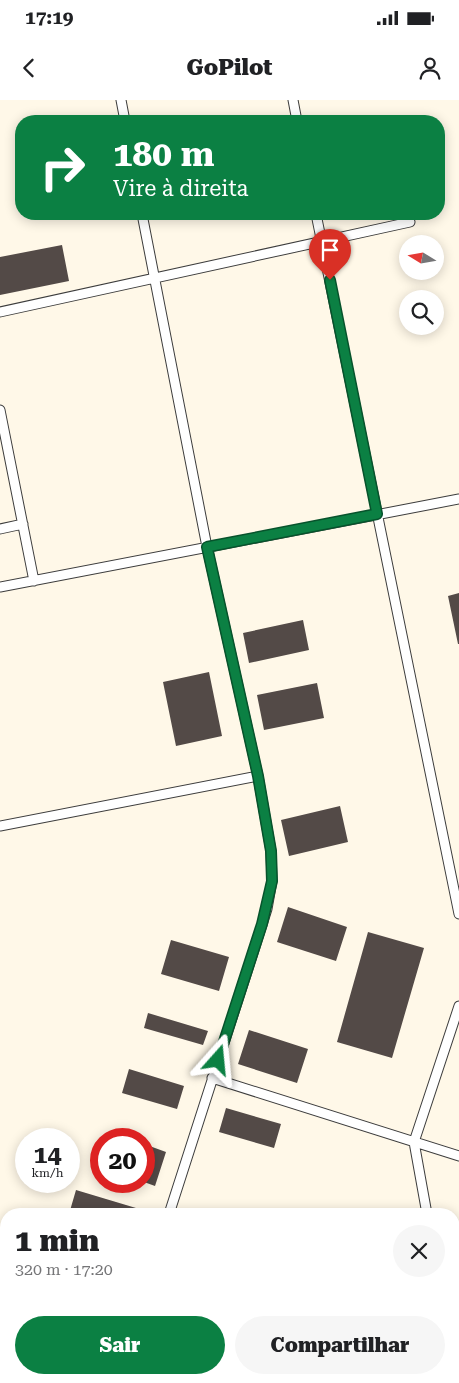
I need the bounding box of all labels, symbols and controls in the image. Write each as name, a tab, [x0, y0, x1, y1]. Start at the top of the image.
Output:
text: 17:19	[25, 6, 74, 29]
icon: back	[15, 54, 43, 82]
icon: person	[416, 54, 444, 82]
text: GoPilot	[186, 55, 273, 80]
text: 180 m	[113, 134, 214, 175]
icon: right	[30, 135, 95, 200]
text: Vire à direita	[113, 176, 248, 201]
pin	[309, 229, 351, 280]
north arrow	[399, 235, 444, 280]
map controls	[399, 235, 444, 335]
icon: arrive	[316, 236, 344, 264]
button: search	[399, 290, 444, 335]
position arrow	[191, 1033, 243, 1085]
speed limit sign: 20	[90, 1128, 155, 1193]
text: 14	[33, 1140, 62, 1169]
text: km/h	[31, 1166, 64, 1180]
text: 1 min	[15, 1223, 99, 1258]
button: close	[393, 1225, 445, 1277]
text: 320 m · 17:20	[15, 1260, 113, 1279]
button: Sair	[15, 1316, 225, 1374]
button: Compartilhar	[235, 1316, 445, 1374]

